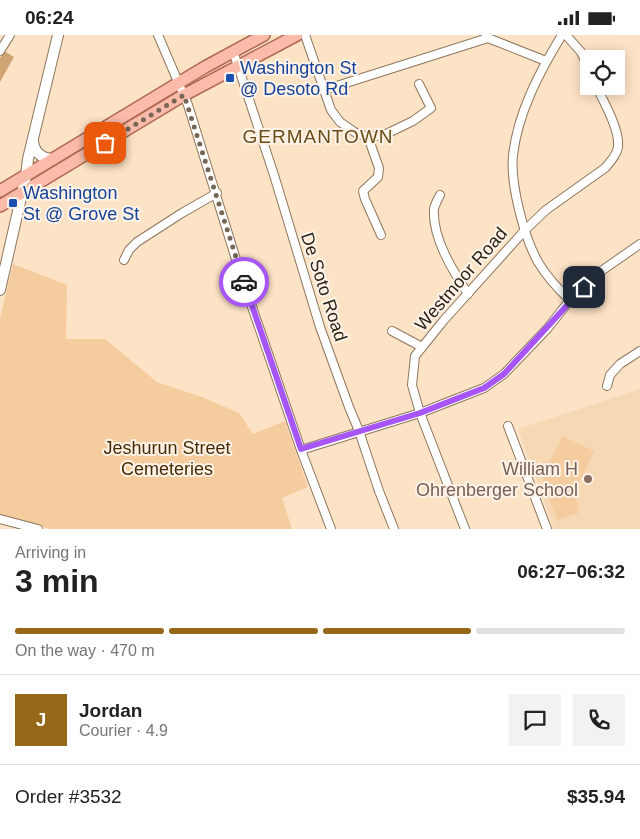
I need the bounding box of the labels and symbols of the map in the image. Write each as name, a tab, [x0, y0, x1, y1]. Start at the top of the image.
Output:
place label: Washington St @ Desoto Rd	[240, 58, 356, 99]
marker: Washington St @ Desoto Rd	[224, 72, 236, 84]
pin	[84, 122, 126, 164]
district label: GERMANTOWN	[242, 126, 394, 147]
place label: Washington St @ Grove St	[23, 183, 139, 224]
marker: Washington St @ Grove St	[7, 197, 19, 209]
street label: Westmoor Road	[411, 223, 511, 335]
street label: De Soto Road	[297, 230, 351, 344]
courier	[219, 257, 269, 307]
pin	[563, 266, 605, 308]
park label: Jeshurun Street Cemeteries	[103, 438, 231, 479]
place label: William H Ohrenberger School	[416, 459, 578, 500]
marker: William H Ohrenberger School	[582, 473, 594, 485]

